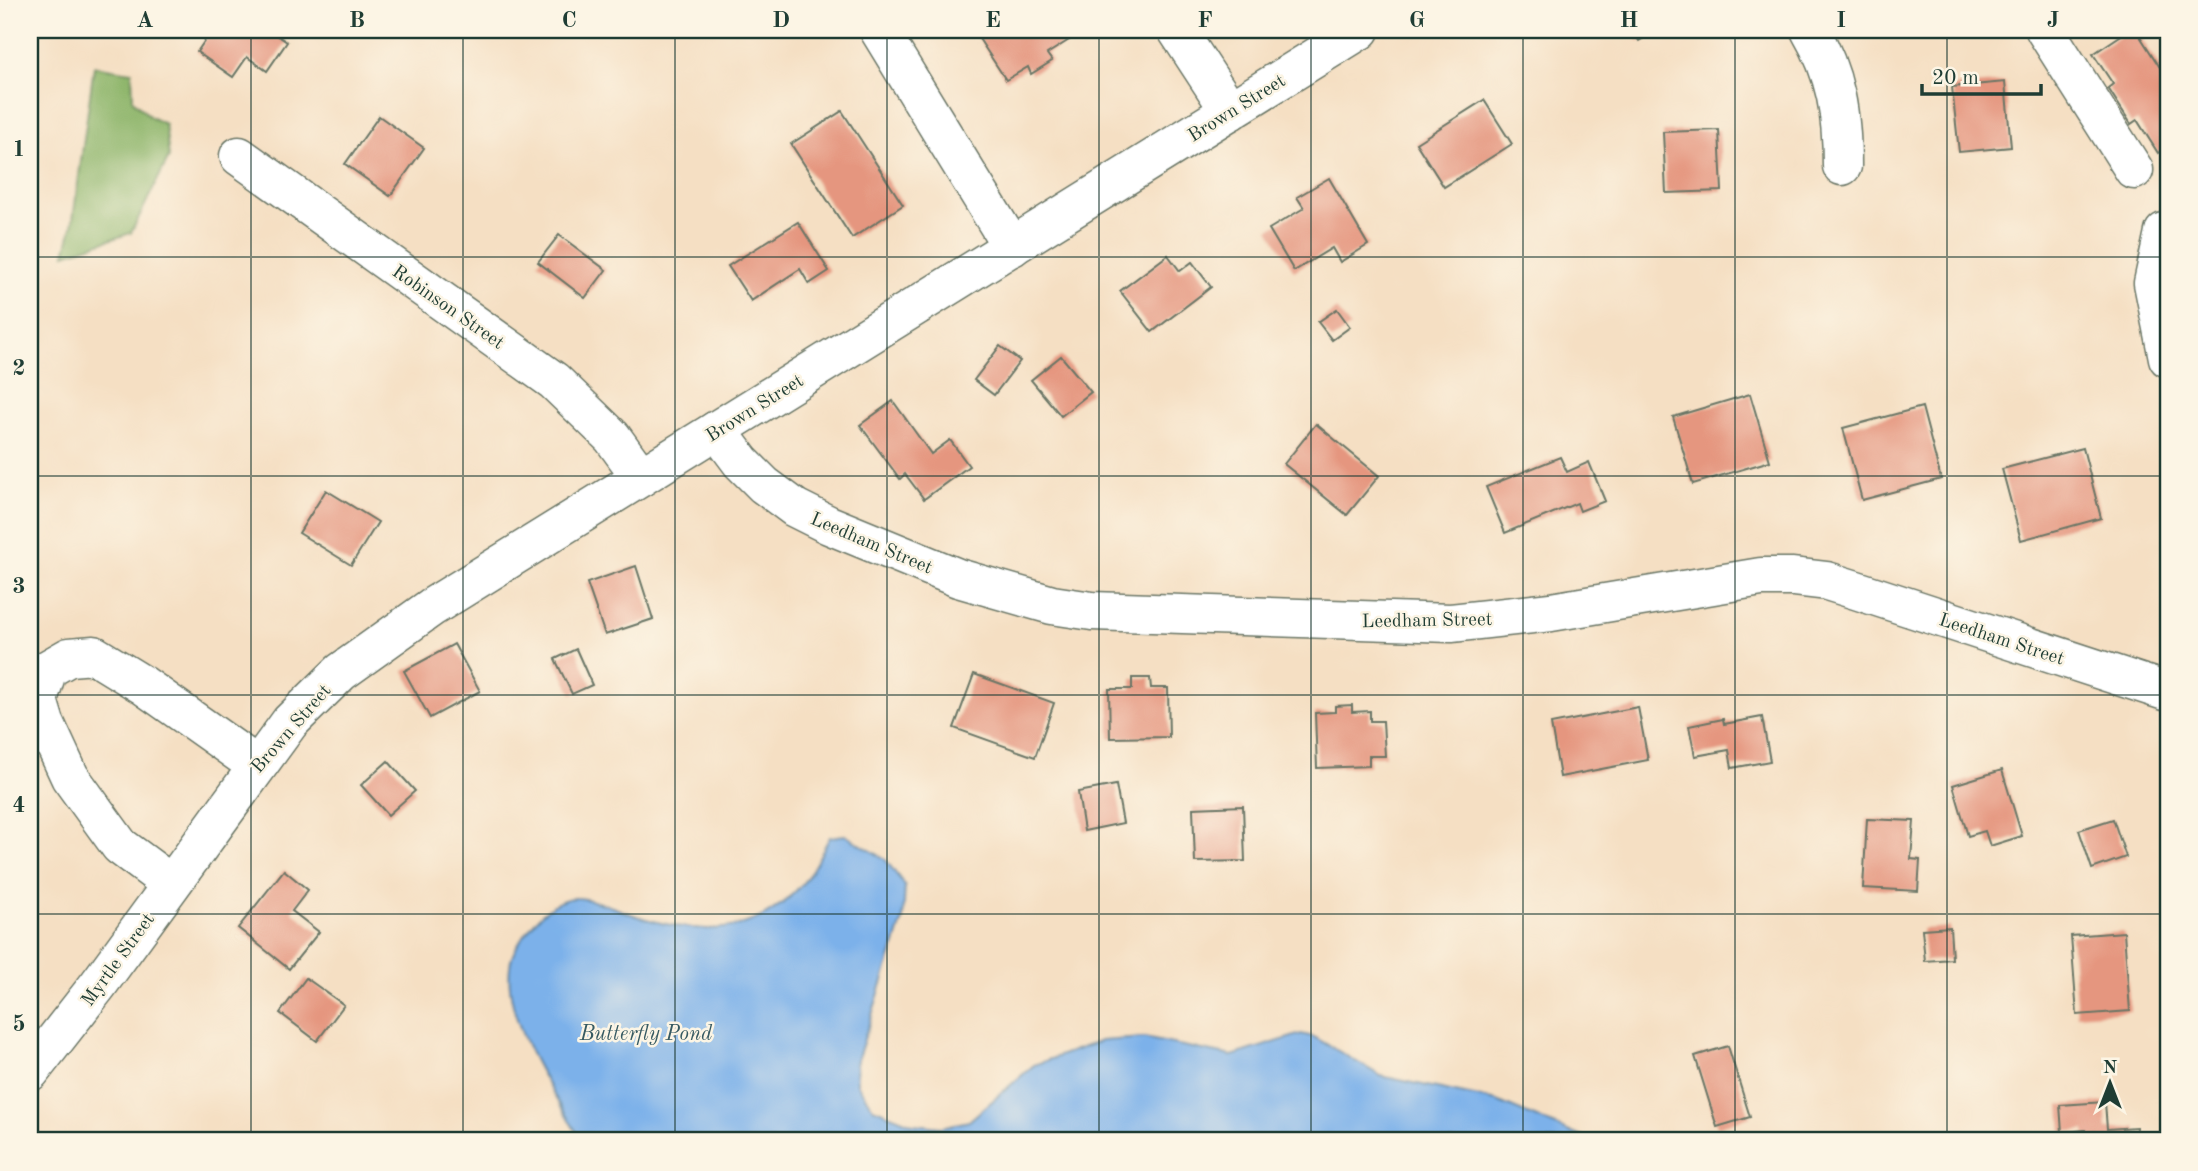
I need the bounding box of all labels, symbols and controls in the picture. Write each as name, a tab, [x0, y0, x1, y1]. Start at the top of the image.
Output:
text: A	[136, 9, 154, 32]
text: B	[349, 9, 365, 32]
text: C	[561, 9, 577, 32]
text: D	[772, 9, 790, 32]
text: E	[985, 9, 1001, 32]
text: F	[1197, 9, 1213, 32]
text: G	[1409, 9, 1425, 32]
text: H	[1620, 9, 1638, 32]
text: I	[1836, 9, 1846, 32]
text: J	[2047, 9, 2059, 32]
scale bar	[1922, 52, 2040, 96]
text: 20 m	[1932, 68, 1979, 89]
street label: Brown Street	[1185, 72, 1289, 147]
text: 1	[12, 138, 26, 161]
street label: Robinson Street	[388, 262, 507, 354]
text: 2	[12, 357, 26, 380]
street label: Brown Street	[703, 372, 807, 447]
street label: Leedham Street	[807, 510, 935, 579]
text: 3	[12, 575, 26, 598]
street label: Leedham Street	[1362, 611, 1493, 632]
street label: Leedham Street	[1936, 611, 2066, 670]
street label: Brown Street	[248, 682, 335, 778]
text: 4	[12, 794, 26, 817]
street label: Myrtle Street	[79, 910, 159, 1011]
text: 5	[12, 1013, 26, 1036]
water label: Butterfly Pond	[579, 1024, 713, 1045]
north arrow	[2076, 1048, 2146, 1118]
text: N	[2103, 1059, 2118, 1078]

